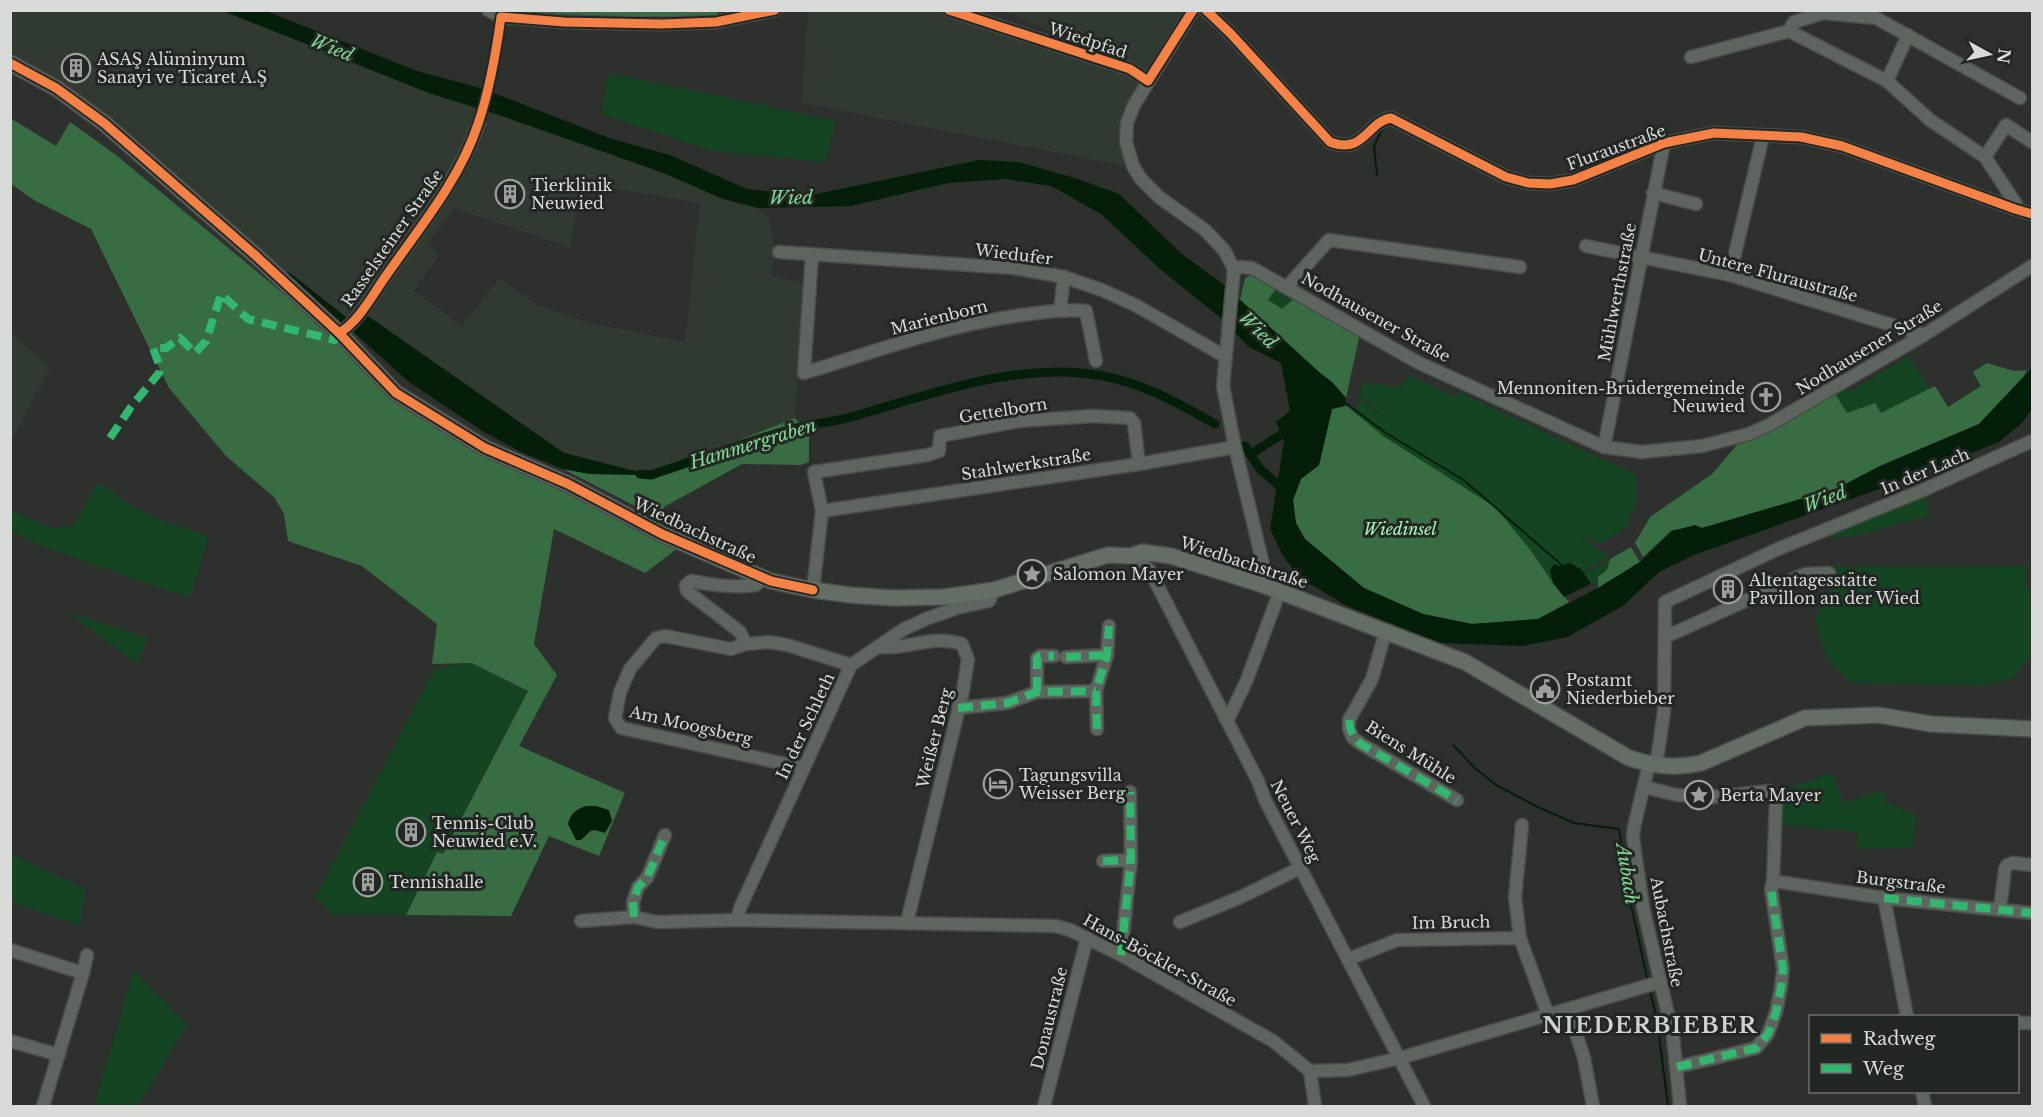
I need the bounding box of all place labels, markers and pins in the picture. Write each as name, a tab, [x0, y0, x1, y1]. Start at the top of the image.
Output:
place label: ASAŞ Alüminyum Sanayi ve Ticaret A.Ş	[96, 49, 267, 87]
building icon: ASAŞ Alüminyum Sanayi ve Ticaret A.Ş	[60, 52, 92, 84]
place label: Tierklinik Neuwied	[531, 175, 613, 213]
building icon: Tierklinik Neuwied	[494, 178, 526, 210]
place label: Mennoniten-Brüdergemeinde Neuwied	[1497, 378, 1745, 416]
church icon: Mennoniten-Brüdergemeinde Neuwied	[1750, 381, 1782, 413]
place icon: Salomon Mayer	[1016, 558, 1048, 590]
place label: Salomon Mayer	[1053, 564, 1184, 584]
place label: Altentagesstätte Pavillon an der Wied	[1748, 570, 1920, 608]
building icon: Altentagesstätte Pavillon an der Wied	[1712, 573, 1744, 605]
place label: Postamt Niederbieber	[1566, 670, 1675, 708]
public building icon: Postamt Niederbieber	[1529, 673, 1561, 705]
place label: Tagungsvilla Weisser Berg	[1018, 765, 1126, 803]
hotel icon: Tagungsvilla Weisser Berg	[982, 768, 1014, 800]
place icon: Berta Mayer	[1683, 779, 1715, 811]
place label: Berta Mayer	[1720, 785, 1821, 805]
place label: Tennis-Club Neuwied e.V.	[432, 813, 537, 851]
building icon: Tennis-Club Neuwied e.V.	[395, 816, 427, 848]
building icon: Tennishalle	[352, 866, 384, 898]
place label: Tennishalle	[389, 872, 484, 892]

